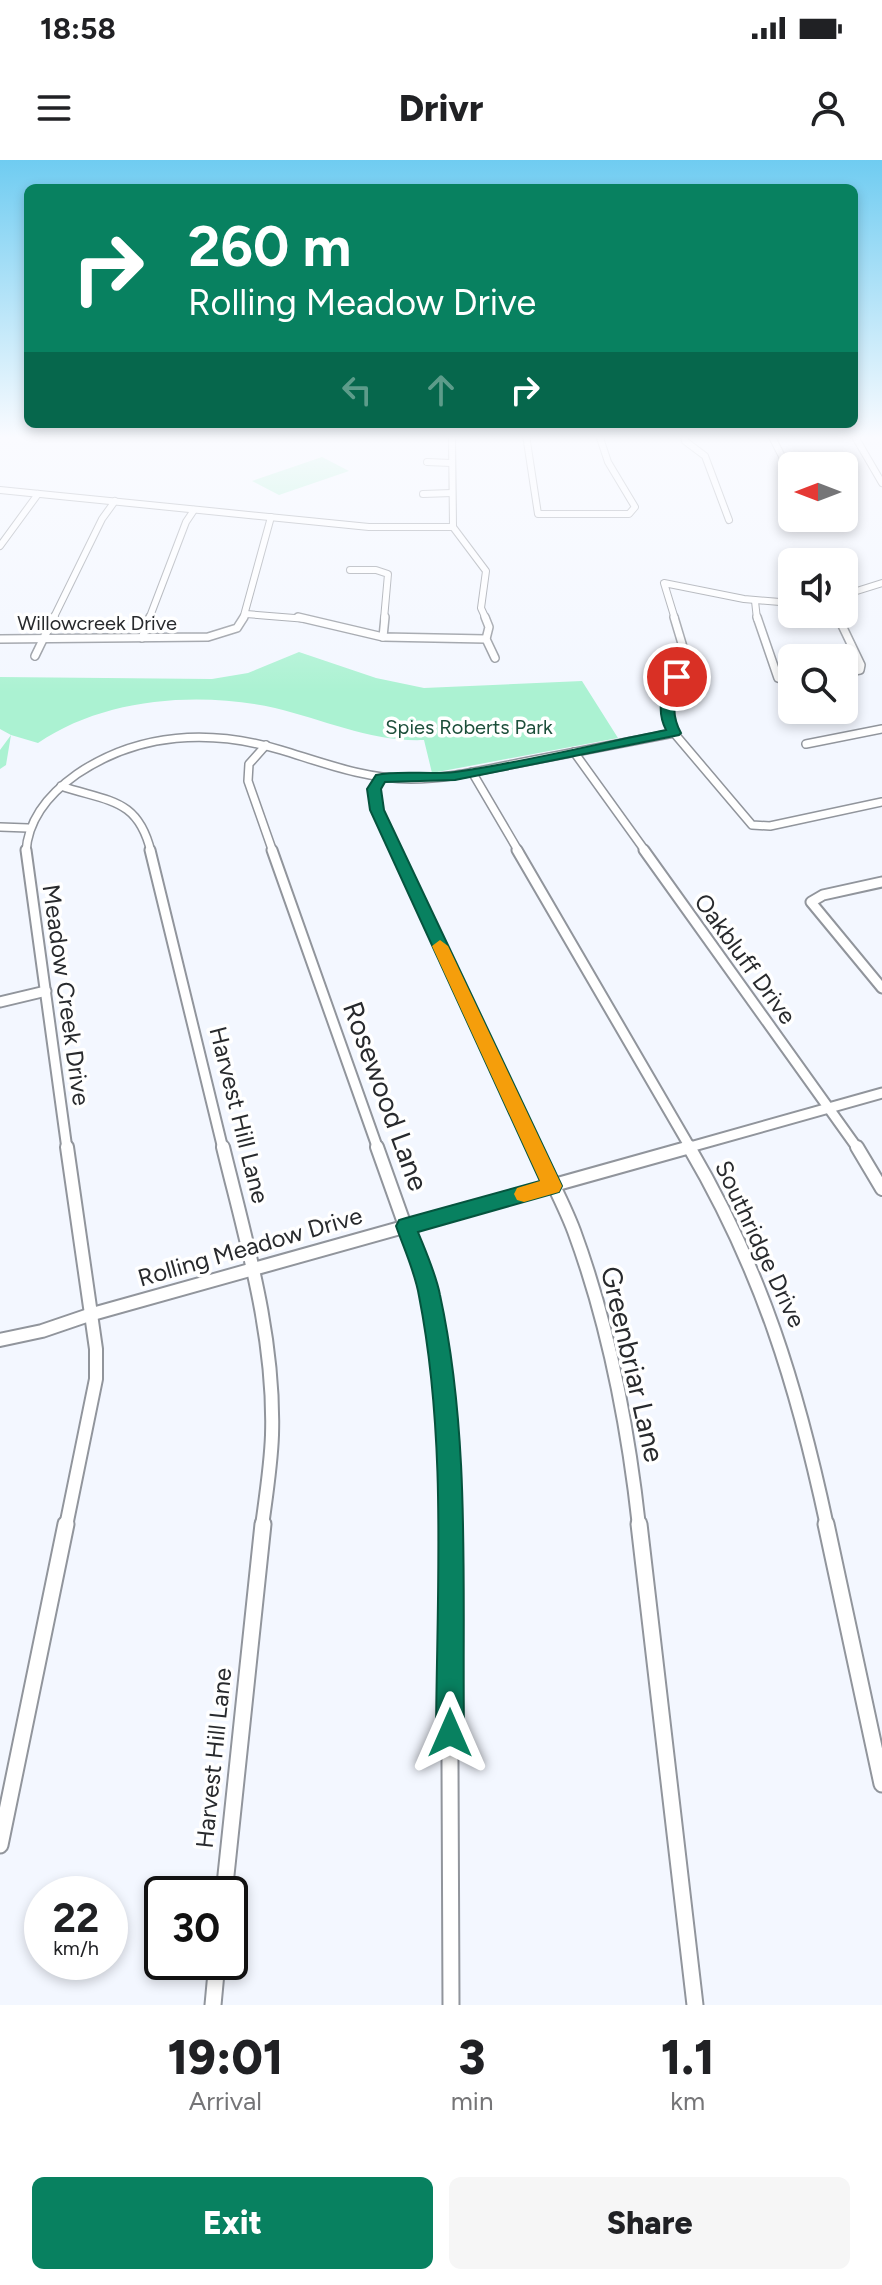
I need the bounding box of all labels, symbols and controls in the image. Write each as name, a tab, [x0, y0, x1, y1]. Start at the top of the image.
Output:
text: 18:58	[40, 10, 116, 47]
icon: menu	[32, 86, 76, 130]
icon: person	[806, 86, 850, 130]
text: Drivr	[399, 87, 483, 130]
text: 260 m	[188, 213, 351, 280]
icon: right	[56, 216, 160, 320]
text: Rolling Meadow Drive	[188, 281, 536, 324]
icon: left	[335, 368, 379, 412]
icon: ahead	[419, 368, 463, 412]
icon: right	[503, 368, 547, 412]
north arrow	[778, 452, 858, 532]
map controls	[778, 452, 858, 724]
button: sound	[778, 548, 858, 628]
street label: Willowcreek Drive	[17, 611, 177, 635]
pin	[643, 643, 711, 711]
button: search	[778, 644, 858, 724]
icon: arrive	[655, 655, 699, 699]
park label: Spies Roberts Park	[385, 715, 553, 739]
street label: Meadow Creek Drive	[37, 883, 96, 1107]
street label: Oakbluff Drive	[688, 888, 803, 1030]
street label: Rosewood Lane	[336, 997, 436, 1195]
street label: Harvest Hill Lane	[204, 1023, 275, 1206]
street label: Southridge Drive	[709, 1156, 812, 1332]
street label: Rolling Meadow Drive	[134, 1201, 365, 1292]
street label: Greenbriar Lane	[594, 1263, 672, 1465]
street label: Harvest Hill Lane	[190, 1666, 237, 1850]
position arrow	[408, 1691, 492, 1775]
speed limit sign: 30	[144, 1876, 248, 1980]
text: 22	[53, 1894, 99, 1942]
text: km/h	[53, 1936, 99, 1960]
text: 19:01	[167, 2028, 283, 2086]
text: 3	[459, 2028, 486, 2086]
text: 1.1	[661, 2028, 715, 2086]
text: Arrival	[189, 2085, 262, 2117]
text: min	[451, 2085, 493, 2117]
text: km	[670, 2085, 705, 2117]
button: Exit	[32, 2177, 433, 2269]
button: Share	[449, 2177, 850, 2269]

